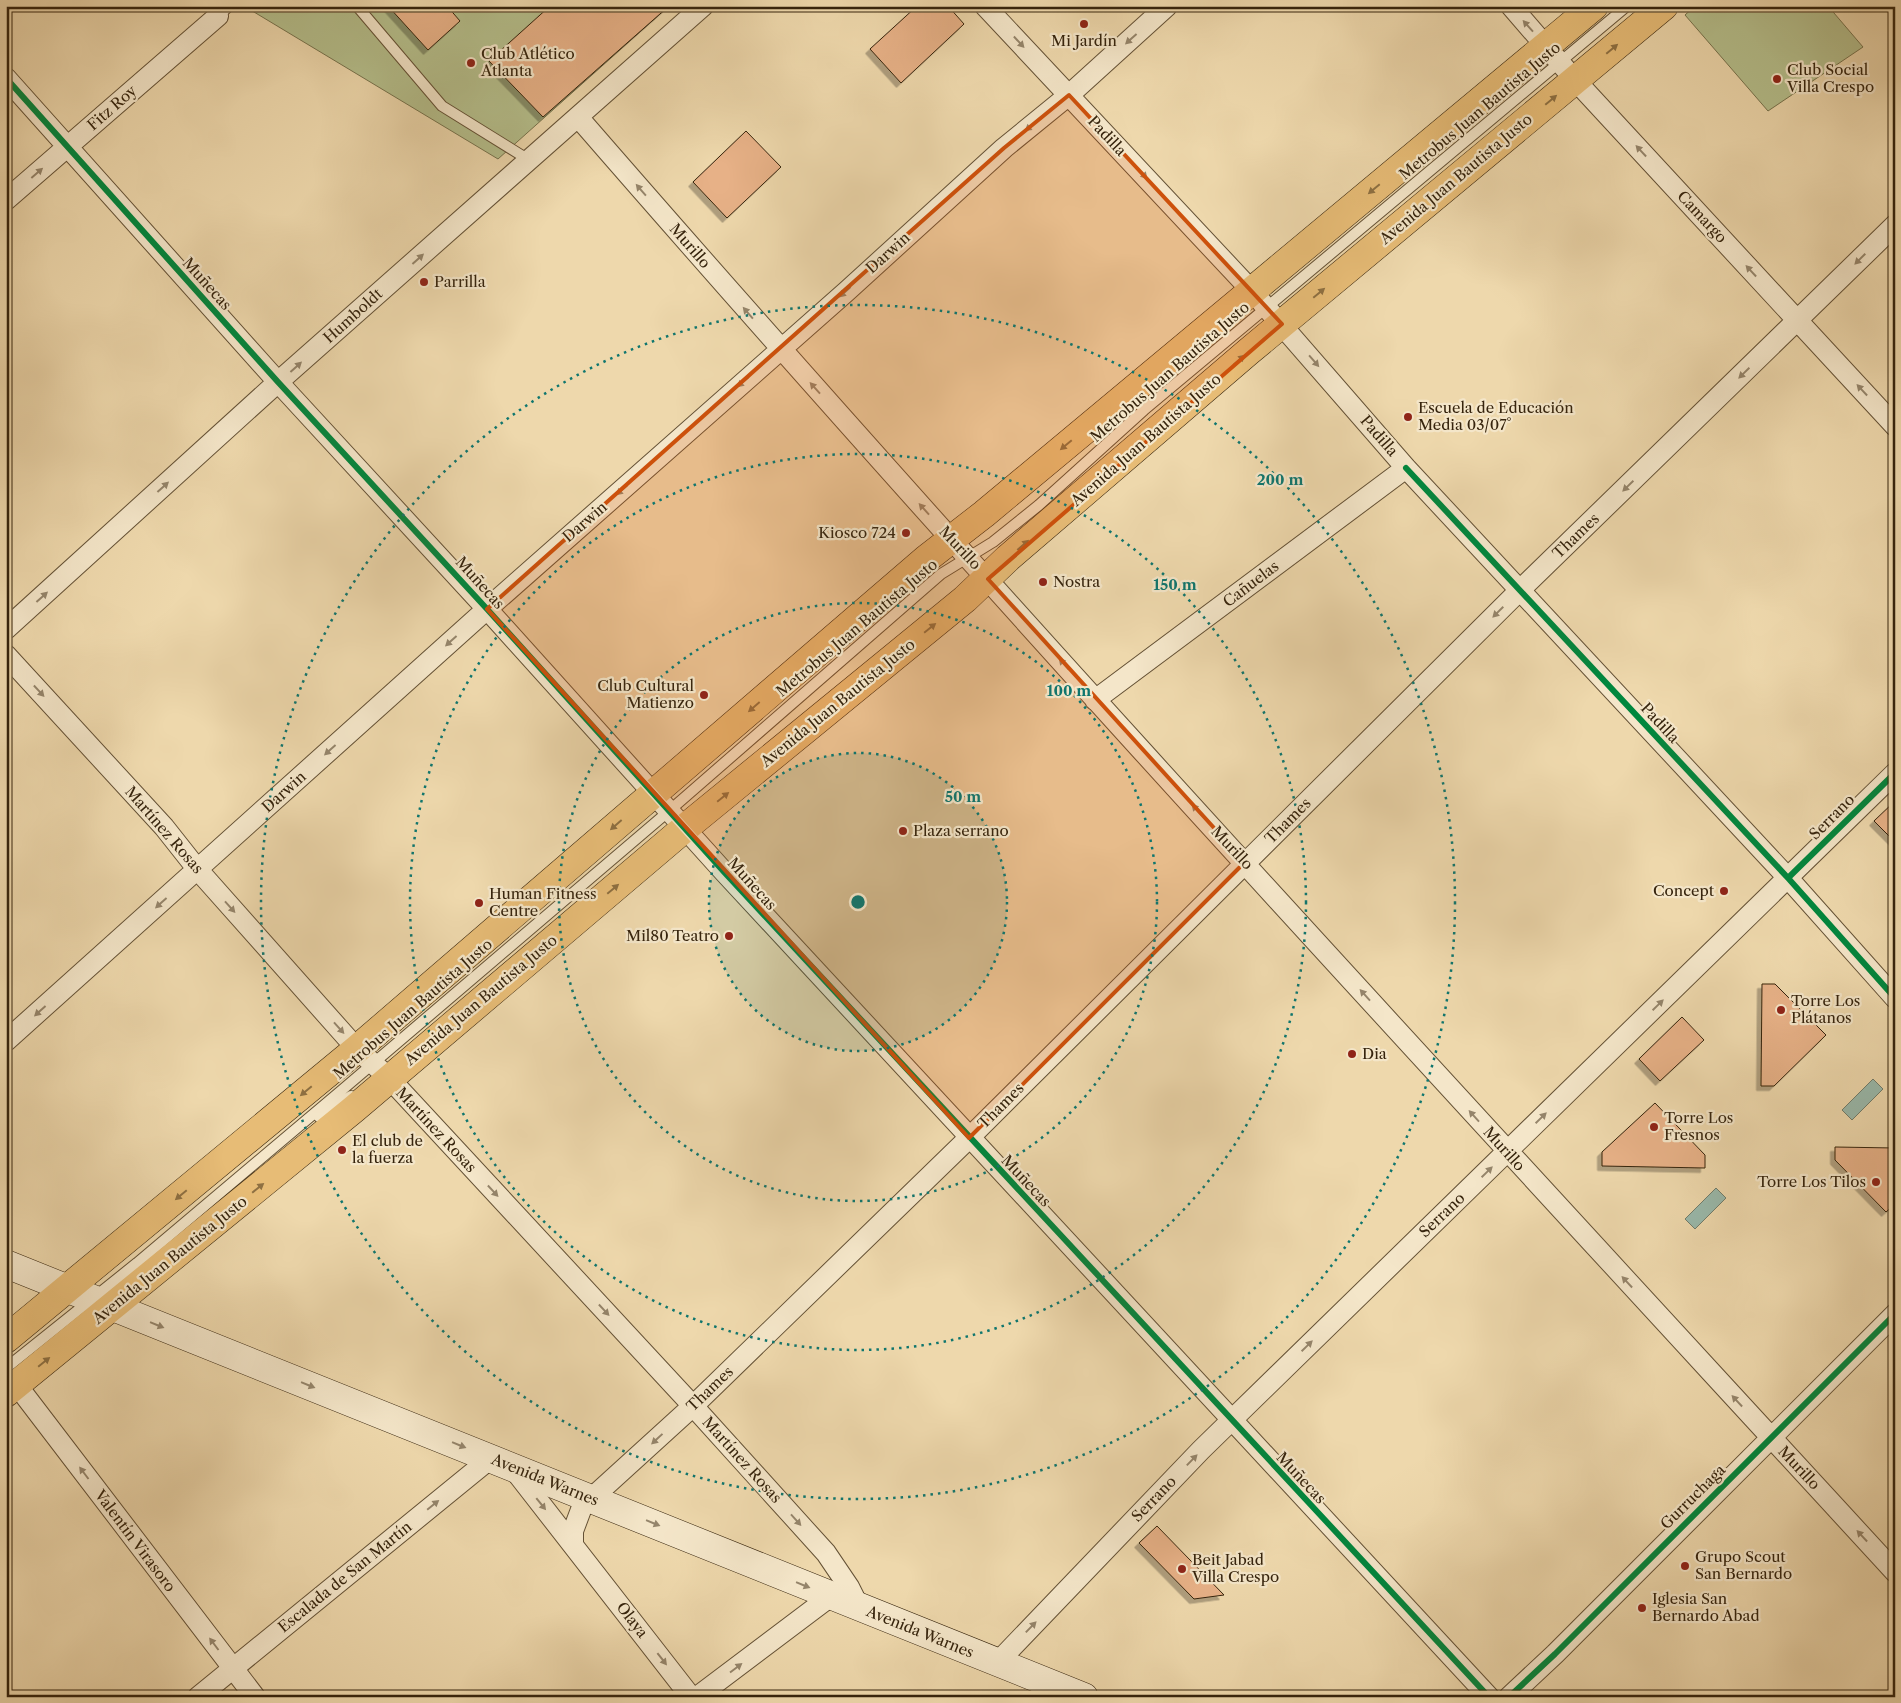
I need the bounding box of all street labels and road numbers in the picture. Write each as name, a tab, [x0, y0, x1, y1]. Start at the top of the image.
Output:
street label: Metrobus Juan Bautista Justo	[1395, 38, 1564, 184]
street label: Fitz Roy	[83, 81, 141, 134]
street label: Avenida Juan Bautista Justo	[1375, 109, 1536, 249]
street label: Padilla	[1084, 112, 1131, 160]
street label: Camargo	[1673, 187, 1731, 247]
street label: Murillo	[666, 219, 715, 272]
street label: Darwin	[862, 228, 914, 277]
street label: Muñecas	[179, 253, 236, 314]
street label: Humboldt	[319, 284, 387, 347]
street label: Metrobus Juan Bautista Justo	[1086, 297, 1253, 446]
street label: Avenida Juan Bautista Justo	[1066, 369, 1225, 511]
street label: Padilla	[1356, 411, 1402, 460]
street label: Darwin	[559, 497, 611, 546]
street label: Thames	[1548, 509, 1603, 562]
street label: Murillo	[935, 522, 985, 574]
street label: Muñecas	[452, 552, 509, 613]
street label: Metrobus Juan Bautista Justo	[772, 555, 941, 701]
street label: Cañuelas	[1219, 556, 1282, 611]
street label: Avenida Juan Bautista Justo	[756, 634, 919, 771]
street label: Padilla	[1637, 699, 1684, 747]
street label: Darwin	[258, 767, 310, 816]
street label: Martínez Rosas	[121, 782, 208, 877]
street label: Serrano	[1805, 790, 1858, 843]
street label: Thames	[1261, 794, 1315, 848]
street label: Murillo	[1207, 822, 1257, 874]
street label: Muñecas	[724, 853, 781, 914]
street label: Avenida Juan Bautista Justo	[400, 930, 561, 1070]
street label: Metrobus Juan Bautista Justo	[329, 934, 496, 1083]
street label: Thames	[974, 1079, 1028, 1133]
street label: Martínez Rosas	[392, 1083, 481, 1176]
street label: Murillo	[1480, 1123, 1529, 1175]
street label: Muñecas	[998, 1151, 1055, 1211]
street label: Serrano	[1415, 1188, 1469, 1241]
street label: Avenida Juan Bautista Justo	[88, 1191, 251, 1328]
street label: Thames	[682, 1362, 737, 1415]
street label: Martínez Rosas	[699, 1413, 786, 1507]
street label: Murillo	[1774, 1442, 1824, 1494]
street label: Muñecas	[1273, 1448, 1330, 1508]
street label: Avenida Warnes	[488, 1449, 602, 1510]
street label: Gurruchaga	[1656, 1460, 1729, 1533]
street label: Serrano	[1127, 1472, 1180, 1526]
street label: Valentín Virasoro	[90, 1485, 180, 1595]
street label: Escalada de San Martín	[274, 1517, 416, 1636]
street label: Olaya	[613, 1598, 652, 1641]
street label: Avenida Warnes	[863, 1601, 977, 1662]

